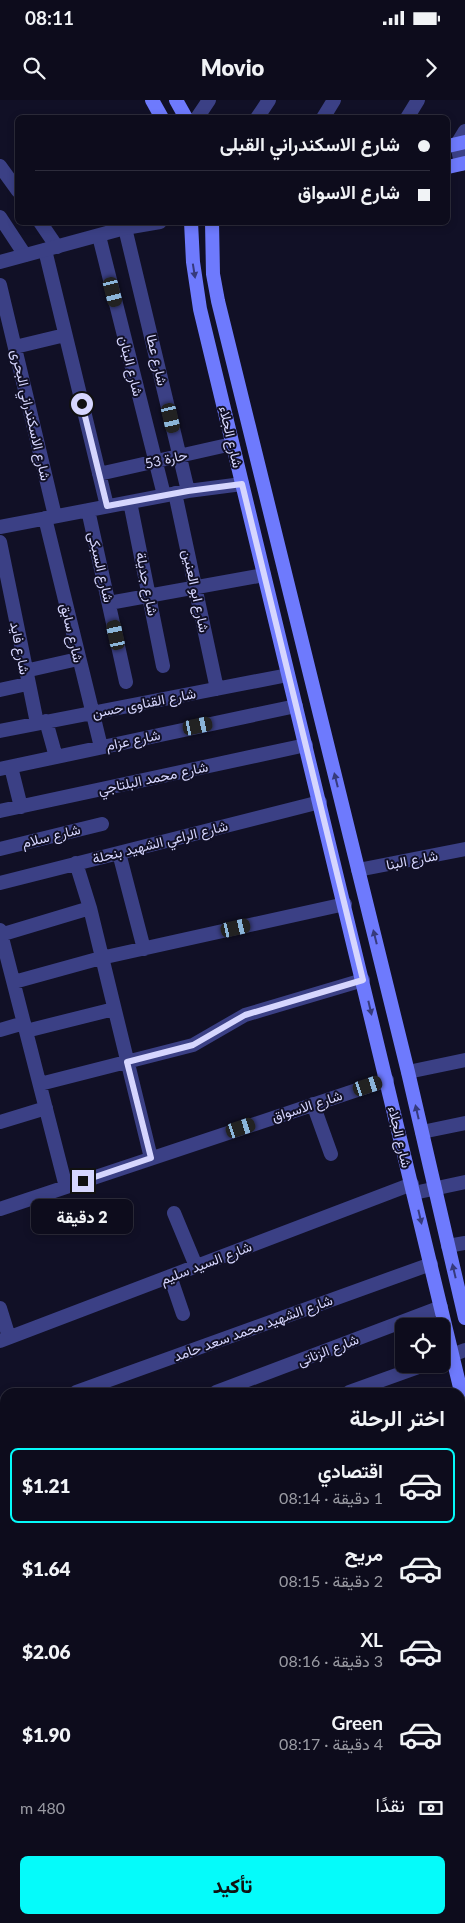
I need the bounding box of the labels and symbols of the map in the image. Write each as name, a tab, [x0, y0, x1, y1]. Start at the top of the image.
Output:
one-way arrow	[191, 263, 199, 279]
car	[102, 276, 123, 308]
street label: شارع عطا	[140, 333, 172, 388]
street label: شارع البنان	[113, 334, 147, 399]
street label: شارع الاسكندراني البحرى	[4, 348, 55, 483]
route start	[71, 393, 93, 415]
car	[160, 402, 181, 434]
street label: شارع الجلاء	[213, 404, 247, 470]
street label: حارة 53	[143, 445, 189, 473]
street label: شارع السبكى	[82, 530, 118, 605]
street label: شارع ابو العنين	[176, 548, 214, 635]
street label: شارع جديلة	[130, 551, 162, 618]
street label: شارع سابق	[54, 602, 88, 665]
car	[105, 619, 126, 651]
street label: شارع فايد	[4, 620, 34, 676]
street label: شارع القناوى حسن	[91, 684, 198, 724]
car	[181, 716, 214, 736]
street label: شارع عزام	[104, 725, 162, 756]
street label: شارع محمد البلتاجي	[96, 758, 210, 801]
one-way arrow	[332, 772, 340, 787]
street label: شارع الراعي الشهيد بنحلة	[90, 816, 230, 870]
street label: شارع سلام	[20, 820, 83, 854]
street label: شارع البنا	[385, 846, 440, 876]
car	[219, 917, 252, 939]
one-way arrow	[371, 930, 379, 945]
one-way arrow	[366, 1000, 374, 1015]
car	[351, 1074, 384, 1098]
street label: شارع الاسواق	[269, 1086, 345, 1128]
street label: شارع الجلاء	[382, 1104, 416, 1170]
one-way arrow	[413, 1105, 421, 1120]
car	[224, 1116, 257, 1140]
route end	[72, 1170, 94, 1192]
callout: 2 دقيقة	[32, 1198, 134, 1234]
one-way arrow	[416, 1209, 424, 1224]
street label: شارع السيد سليم	[158, 1237, 255, 1291]
one-way arrow	[450, 1263, 458, 1278]
street label: شارع الشهيد محمد سعد حامد	[171, 1291, 336, 1367]
street label: شارع الزناتى	[295, 1330, 362, 1372]

